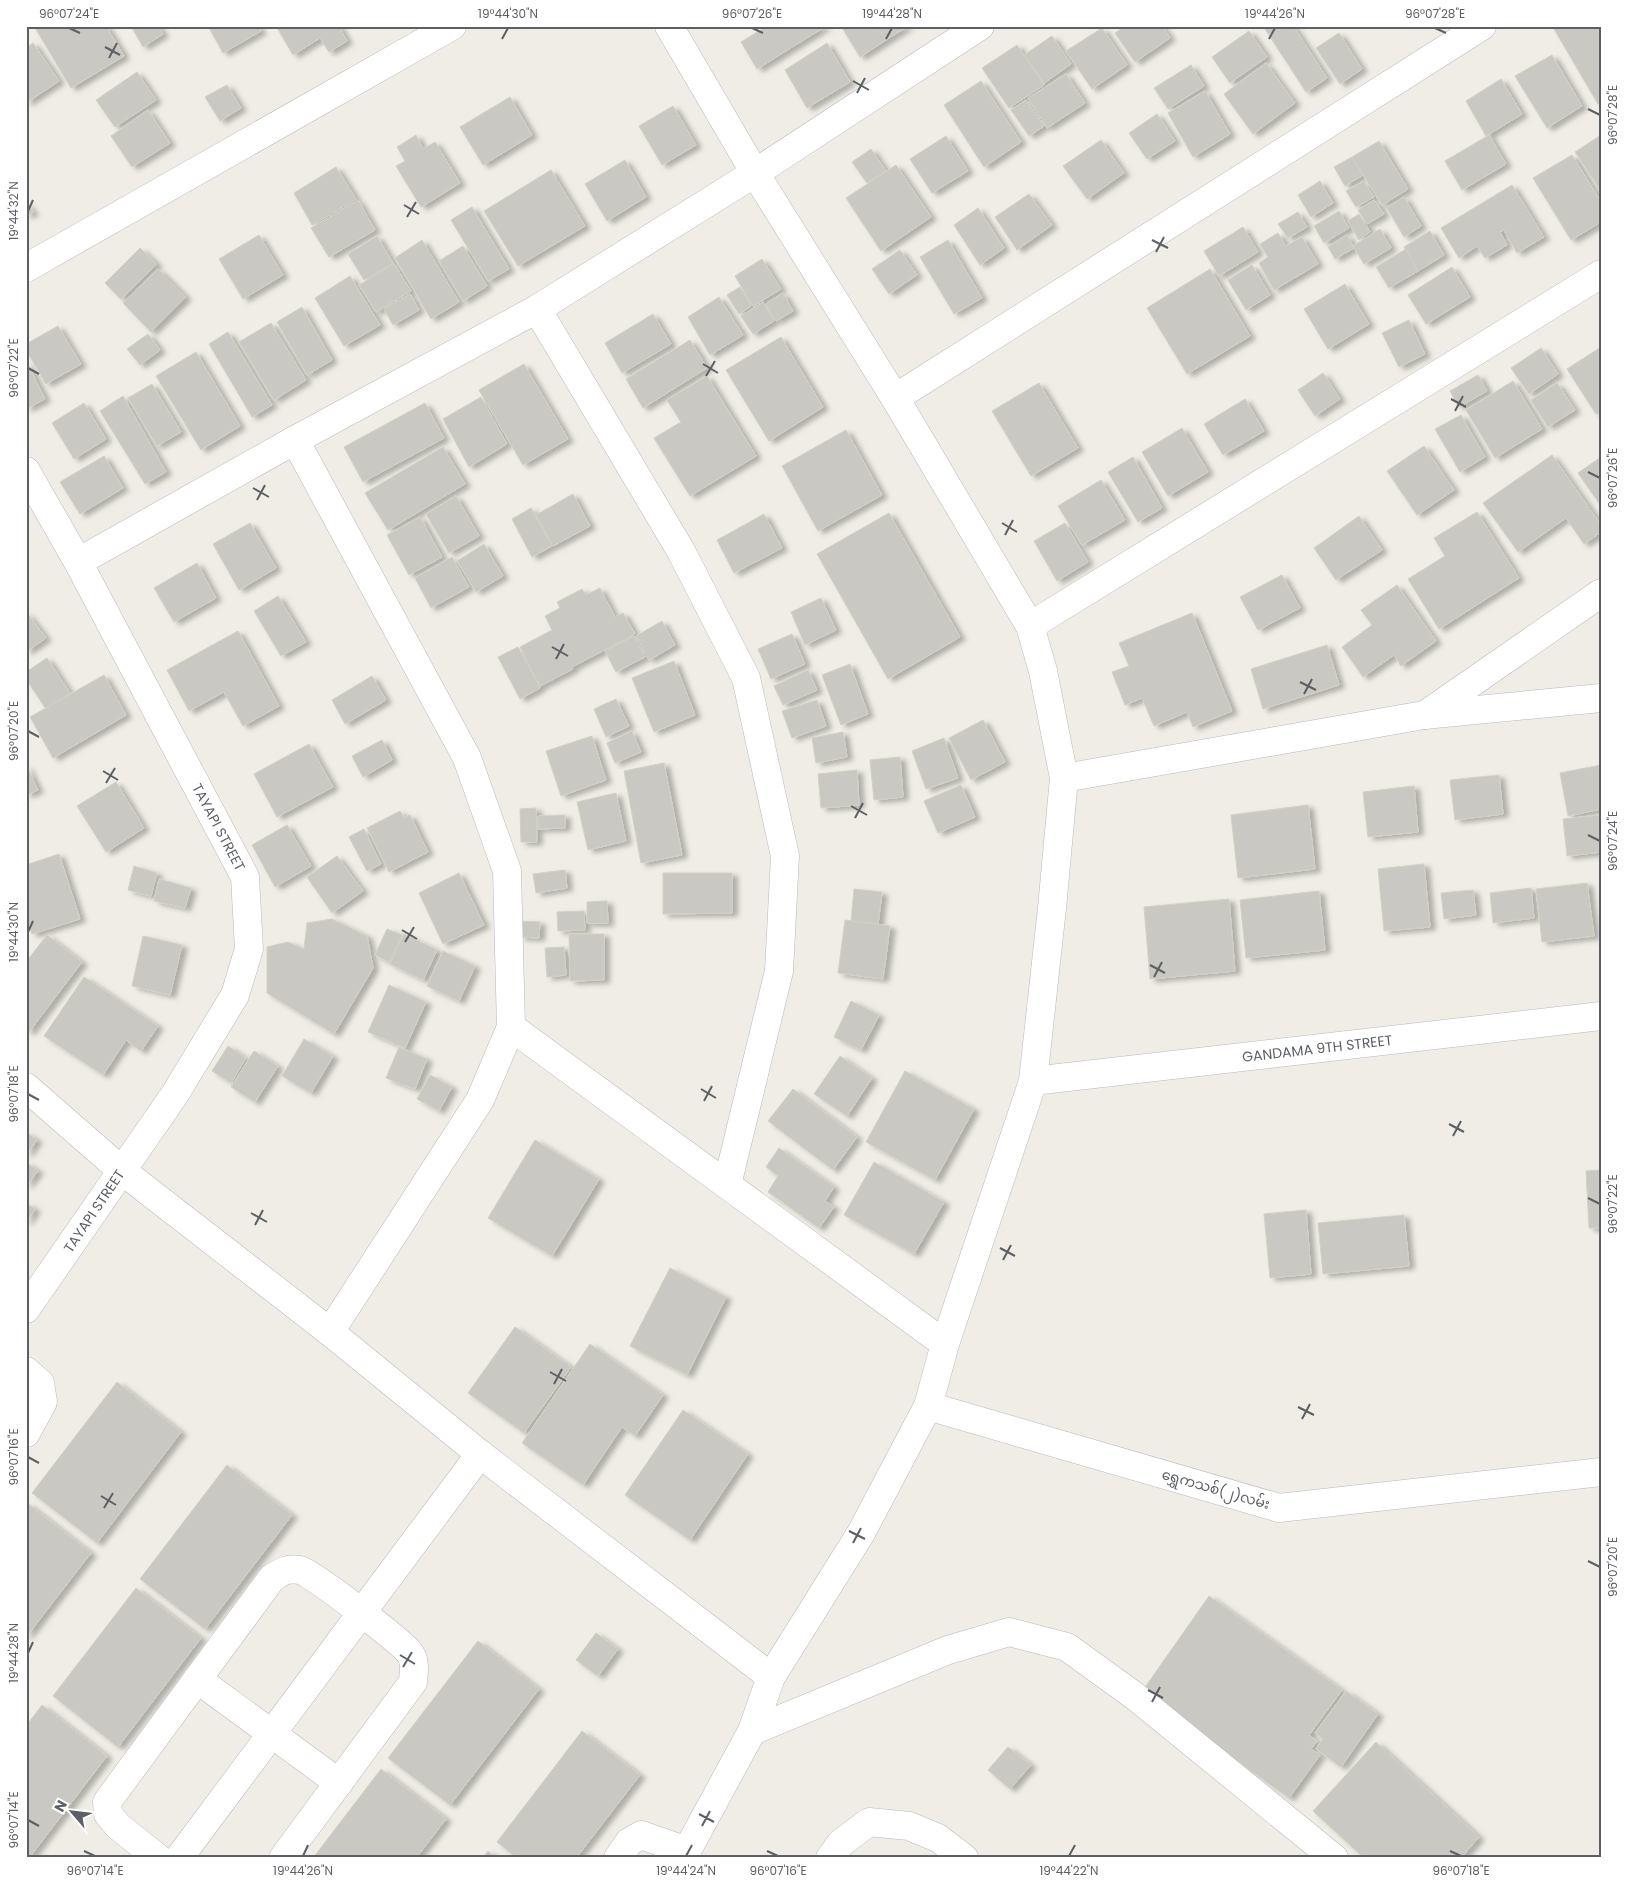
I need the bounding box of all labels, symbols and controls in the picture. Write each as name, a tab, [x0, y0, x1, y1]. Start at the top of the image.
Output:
text: 96°07'24"E	[39, 5, 99, 22]
text: 19°44'30"N	[478, 5, 538, 22]
text: 96°07'26"E	[722, 5, 782, 22]
text: 19°44'28"N	[862, 5, 922, 22]
text: 19°44'26"N	[1245, 5, 1305, 22]
text: 96°07'28"E	[1405, 5, 1465, 22]
text: 96°07'28"E	[1604, 85, 1621, 145]
text: 19°44'32"N	[5, 181, 22, 241]
text: 96°07'22"E	[5, 338, 22, 398]
text: 96°07'26"E	[1604, 448, 1621, 508]
text: 96°07'20"E	[5, 701, 22, 761]
street label: TAYAPI STREET	[187, 780, 250, 875]
text: 96°07'24"E	[1604, 811, 1621, 871]
text: 19°44'30"N	[5, 902, 22, 962]
street label: GANDAMA 9TH STREET	[1241, 1030, 1394, 1067]
text: 96°07'18"E	[5, 1065, 22, 1123]
street label: TAYAPI STREET	[59, 1165, 129, 1256]
text: 96°07'22"E	[1604, 1174, 1621, 1234]
text: 96°07'16"E	[5, 1428, 22, 1486]
street label: ရွှေကသစ်(၂)လမ်း	[1159, 1464, 1272, 1516]
text: 96°07'20"E	[1604, 1537, 1621, 1597]
text: 19°44'28"N	[5, 1623, 22, 1683]
north arrow	[48, 1786, 98, 1836]
text: 96°07'14"E	[5, 1791, 22, 1849]
text: N	[49, 1797, 72, 1815]
text: 96°07'14"E	[66, 1862, 124, 1879]
text: 19°44'26"N	[273, 1862, 333, 1879]
text: 19°44'24"N	[656, 1862, 716, 1879]
text: 96°07'16"E	[749, 1862, 807, 1879]
text: 19°44'22"N	[1039, 1862, 1099, 1879]
text: 96°07'18"E	[1432, 1862, 1490, 1879]

